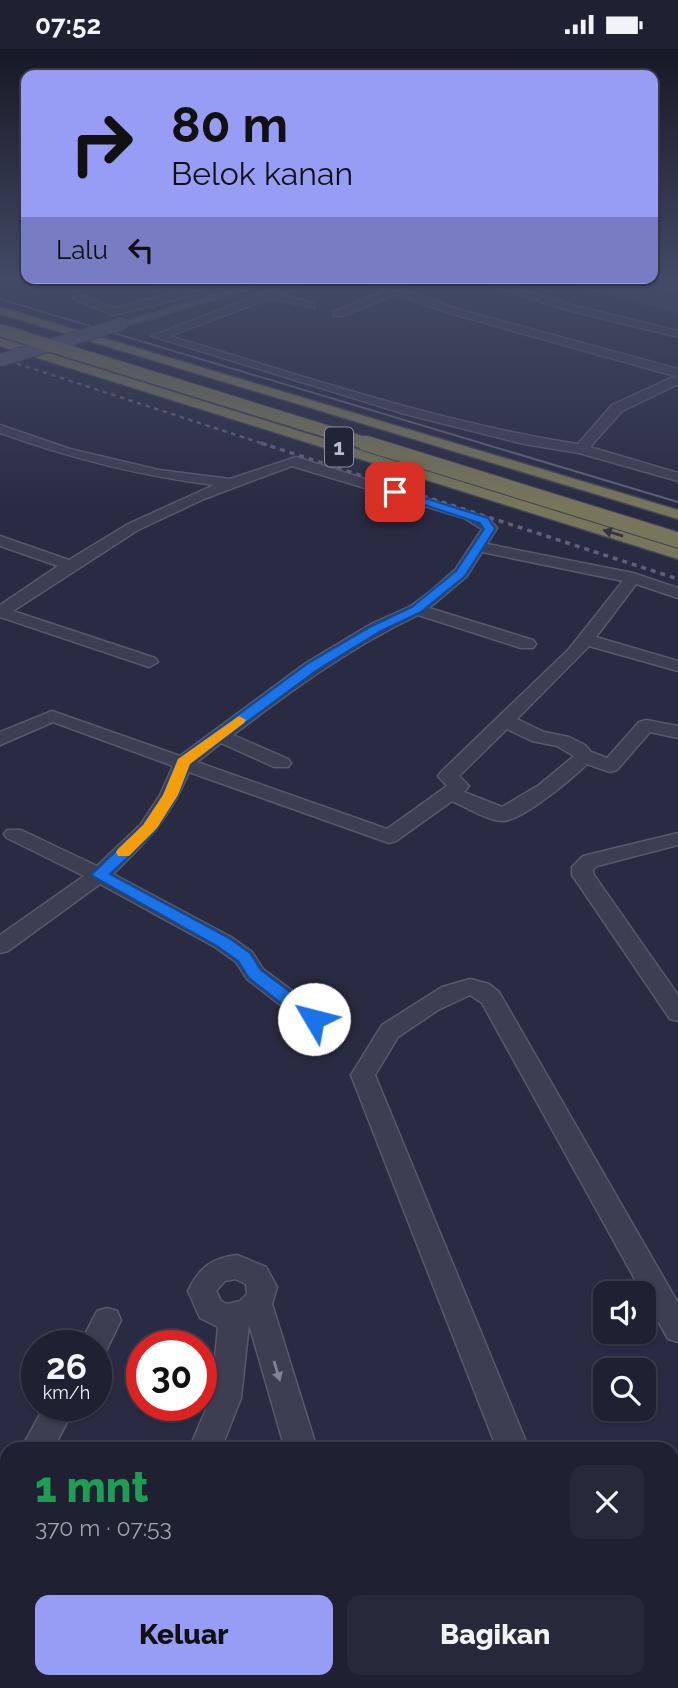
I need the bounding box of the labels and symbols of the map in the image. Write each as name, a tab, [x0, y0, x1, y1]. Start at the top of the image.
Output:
road number: 1	[325, 427, 353, 467]
pin	[365, 462, 425, 522]
one-way arrow	[602, 527, 623, 538]
position arrow	[277, 982, 351, 1056]
speed limit sign: 30	[126, 1330, 217, 1421]
one-way arrow	[273, 1360, 283, 1381]

